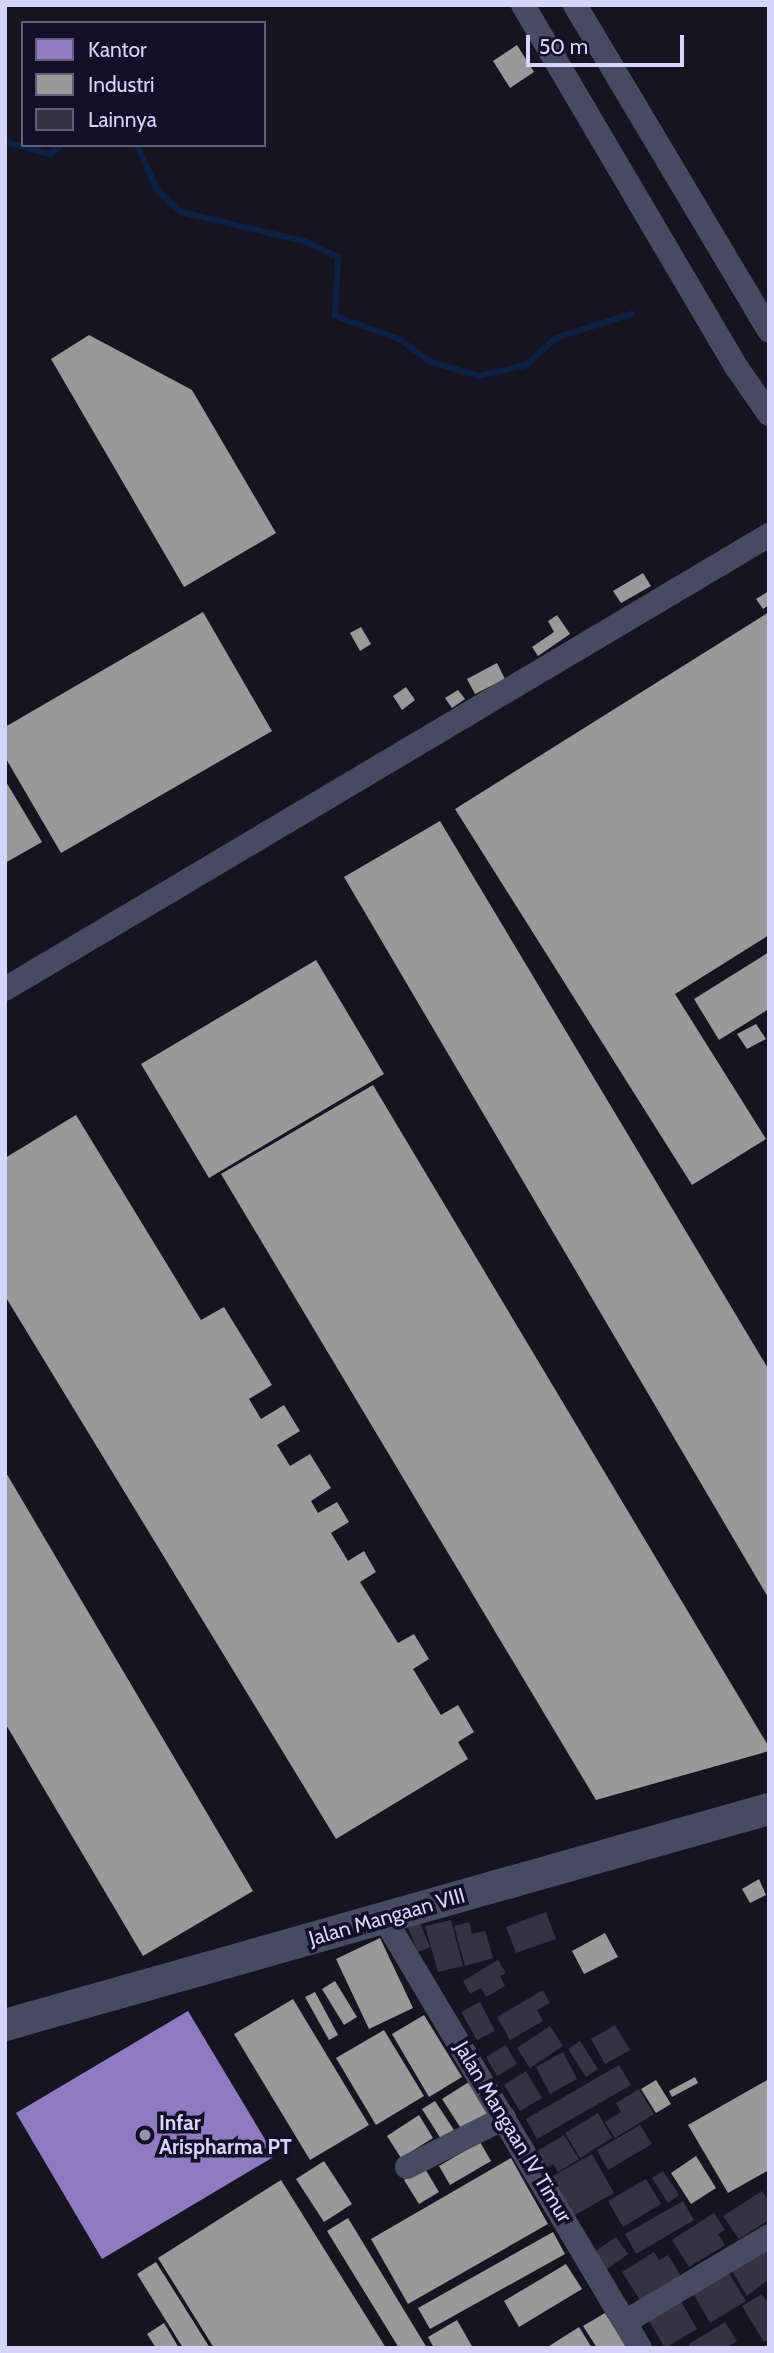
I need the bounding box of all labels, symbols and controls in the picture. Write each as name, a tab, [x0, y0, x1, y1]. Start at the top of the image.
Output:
legend	[21, 21, 266, 147]
scale bar	[529, 21, 686, 65]
text: 50 m	[539, 34, 588, 59]
text: Kantor	[88, 37, 147, 62]
text: Industri	[88, 72, 154, 97]
text: Lainnya	[88, 107, 157, 132]
street label: Jalan Mangaan VIII	[306, 1883, 468, 1951]
street label: Jalan Mangaan IV Timur	[449, 2037, 577, 2227]
place label: Infar Arispharma PT	[159, 2110, 292, 2160]
marker: Infar Arispharma PT	[137, 2127, 153, 2143]

